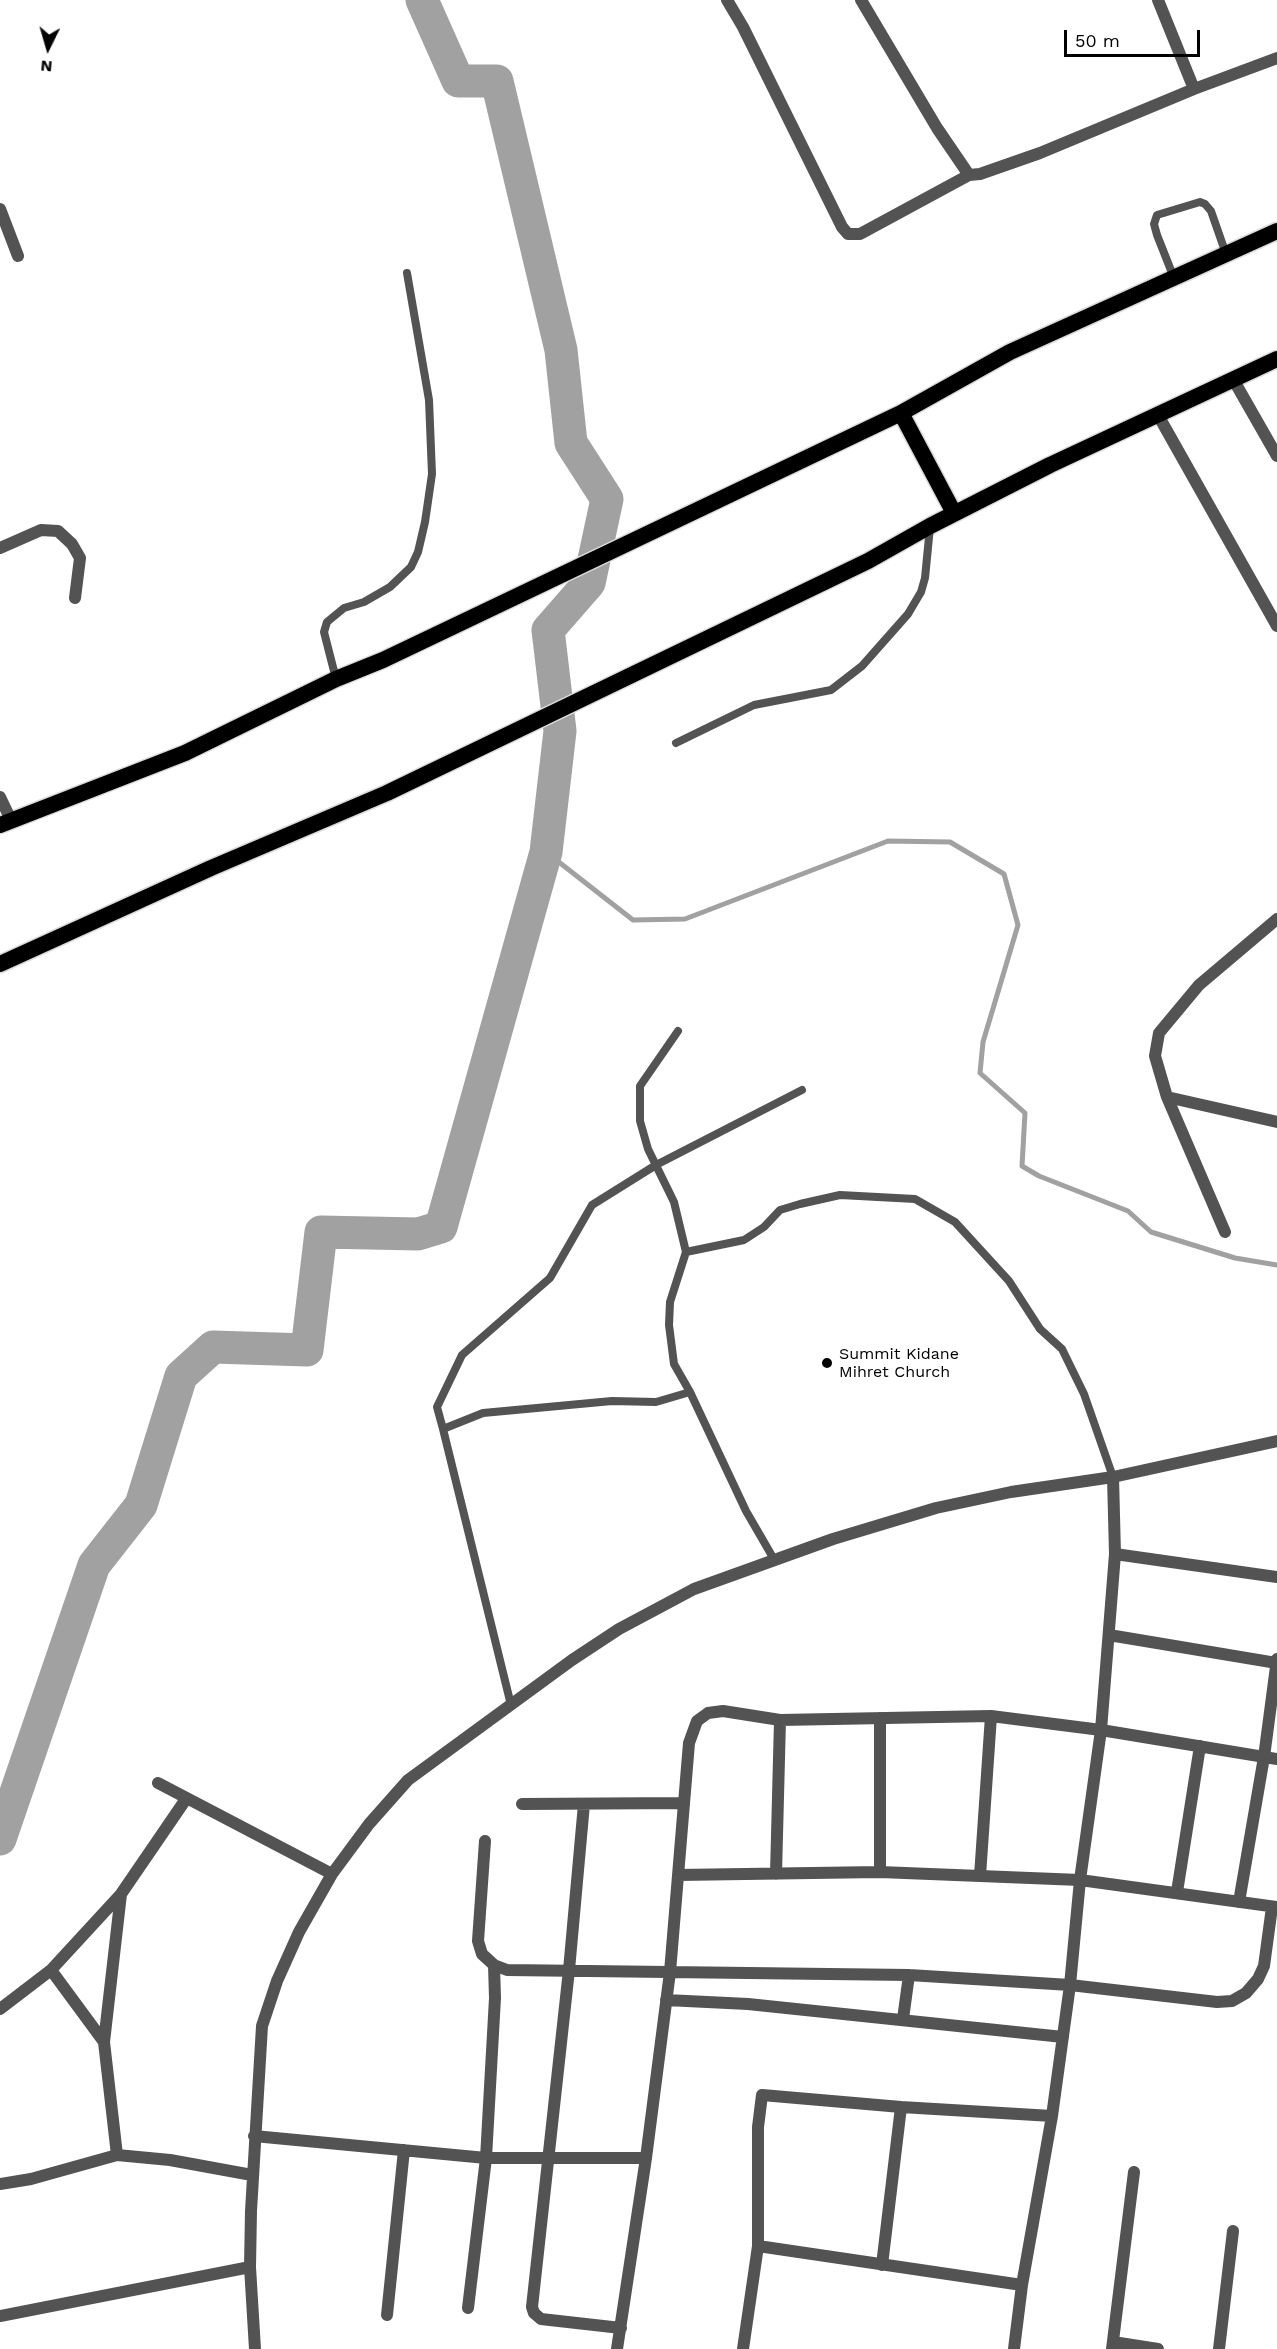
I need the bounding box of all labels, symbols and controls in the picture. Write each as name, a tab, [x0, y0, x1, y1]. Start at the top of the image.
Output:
north arrow	[18, 18, 78, 78]
scale bar	[1067, 18, 1204, 56]
text: 50 m	[1075, 30, 1120, 51]
text: N	[40, 56, 53, 76]
place label: Summit Kidane Mihret Church	[839, 1344, 959, 1382]
marker: Summit Kidane Mihret Church	[820, 1356, 834, 1370]

